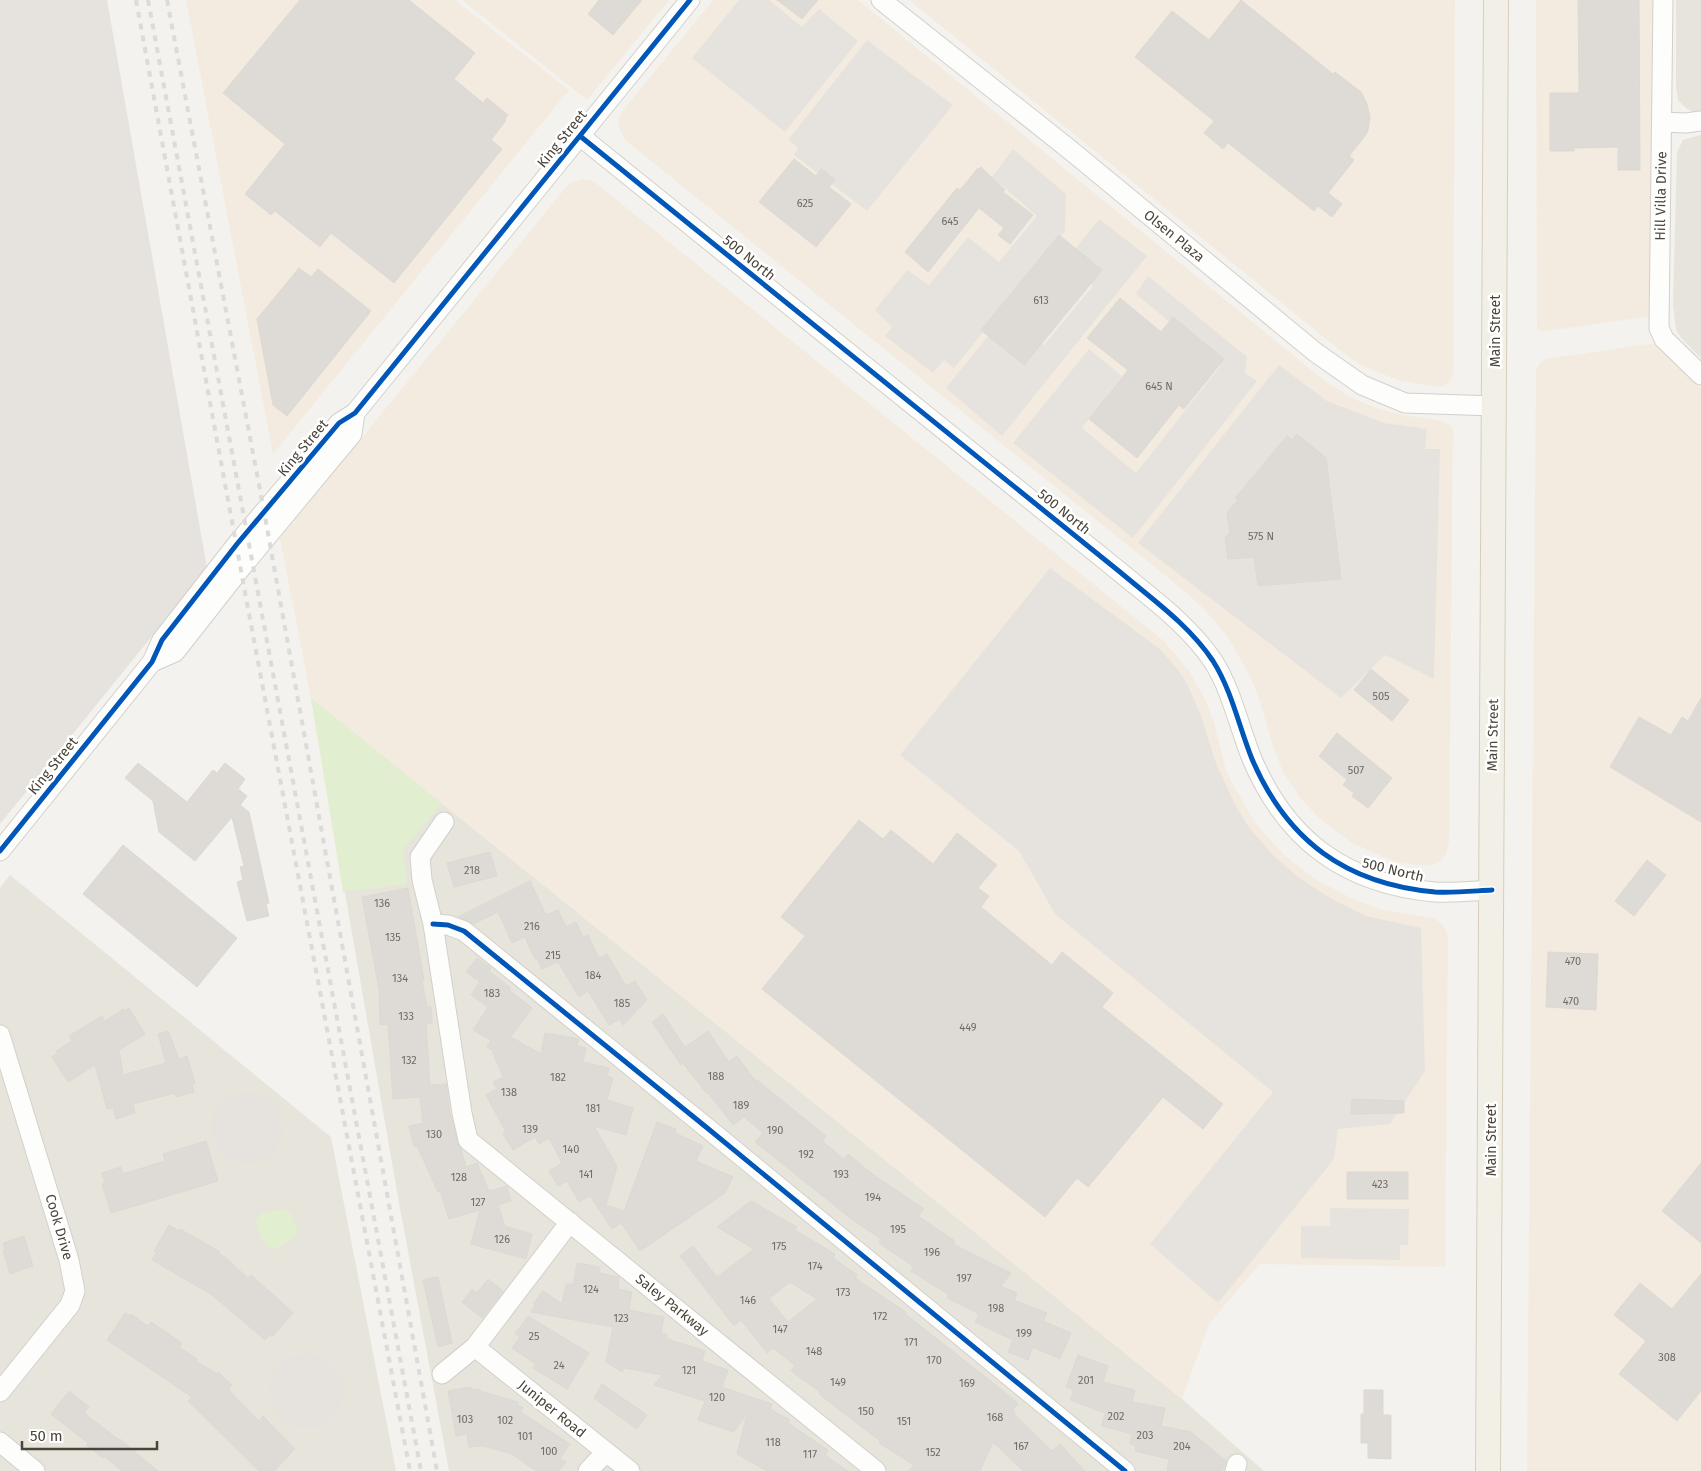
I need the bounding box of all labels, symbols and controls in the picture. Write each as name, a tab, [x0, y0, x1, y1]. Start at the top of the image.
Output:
street label: King Street	[534, 106, 591, 171]
street label: Hill Villa Drive	[1652, 151, 1670, 241]
house number: 625	[797, 197, 814, 210]
street label: Olsen Plaza	[1140, 206, 1208, 266]
house number: 645	[941, 215, 959, 228]
street label: 500 North	[719, 232, 779, 284]
house number: 613	[1033, 294, 1049, 307]
street label: Main Street	[1487, 294, 1504, 367]
house number: 645 N	[1145, 380, 1173, 393]
street label: King Street	[274, 415, 332, 480]
street label: 500 North	[1034, 486, 1094, 538]
house number: 575 N	[1248, 530, 1274, 543]
house number: 505	[1372, 690, 1390, 703]
street label: Main Street	[1484, 698, 1502, 771]
street label: King Street	[25, 733, 82, 798]
house number: 507	[1348, 764, 1364, 777]
street label: 500 North	[1361, 854, 1425, 886]
house number: 218	[464, 864, 480, 877]
house number: 136	[374, 897, 390, 910]
house number: 216	[524, 920, 540, 933]
house number: 135	[385, 931, 401, 944]
house number: 215	[545, 949, 561, 962]
house number: 470	[1565, 955, 1581, 968]
house number: 184	[585, 969, 601, 982]
house number: 134	[392, 972, 408, 985]
house number: 183	[484, 987, 500, 1000]
house number: 470	[1563, 995, 1579, 1008]
house number: 185	[614, 997, 631, 1010]
house number: 133	[398, 1010, 414, 1023]
house number: 449	[959, 1021, 977, 1034]
house number: 132	[401, 1054, 417, 1067]
house number: 188	[708, 1070, 724, 1083]
house number: 182	[550, 1071, 566, 1084]
house number: 138	[501, 1086, 517, 1099]
house number: 189	[733, 1099, 749, 1112]
house number: 181	[585, 1102, 601, 1115]
street label: Main Street	[1483, 1103, 1500, 1176]
house number: 139	[522, 1123, 538, 1136]
house number: 190	[767, 1124, 783, 1137]
house number: 130	[426, 1128, 442, 1141]
house number: 140	[563, 1143, 579, 1156]
house number: 192	[798, 1148, 814, 1161]
house number: 141	[579, 1168, 593, 1181]
house number: 193	[833, 1168, 849, 1181]
house number: 128	[451, 1171, 467, 1184]
house number: 423	[1372, 1178, 1388, 1191]
house number: 194	[865, 1191, 881, 1204]
street label: Cook Drive	[42, 1192, 76, 1262]
house number: 127	[471, 1196, 486, 1209]
house number: 195	[890, 1223, 907, 1236]
house number: 126	[494, 1233, 510, 1246]
house number: 175	[772, 1240, 787, 1253]
house number: 196	[924, 1246, 940, 1259]
house number: 174	[807, 1260, 823, 1273]
street label: Saley Parkway	[632, 1270, 712, 1340]
house number: 197	[956, 1272, 972, 1285]
house number: 124	[583, 1283, 599, 1296]
house number: 173	[835, 1286, 851, 1299]
house number: 146	[740, 1294, 756, 1307]
house number: 198	[988, 1302, 1004, 1315]
house number: 172	[873, 1310, 887, 1323]
house number: 123	[613, 1312, 629, 1325]
house number: 147	[772, 1323, 788, 1336]
house number: 199	[1016, 1327, 1032, 1340]
house number: 25	[529, 1330, 540, 1343]
house number: 171	[904, 1336, 918, 1349]
house number: 148	[806, 1345, 822, 1358]
house number: 308	[1658, 1351, 1676, 1364]
house number: 170	[926, 1354, 942, 1367]
house number: 24	[554, 1359, 565, 1372]
house number: 121	[682, 1364, 696, 1377]
house number: 201	[1078, 1374, 1094, 1387]
house number: 149	[830, 1376, 846, 1389]
street label: Juniper Road	[515, 1377, 589, 1441]
house number: 169	[959, 1377, 975, 1390]
house number: 120	[709, 1391, 725, 1404]
house number: 150	[858, 1405, 874, 1418]
house number: 202	[1108, 1410, 1124, 1423]
house number: 168	[987, 1411, 1003, 1424]
house number: 103	[457, 1413, 473, 1426]
house number: 102	[497, 1414, 513, 1427]
house number: 151	[897, 1415, 911, 1428]
scale bar	[22, 1418, 158, 1450]
text: 50 m	[30, 1427, 63, 1445]
house number: 203	[1137, 1429, 1153, 1442]
house number: 101	[517, 1430, 533, 1443]
house number: 118	[765, 1436, 781, 1449]
house number: 167	[1013, 1440, 1029, 1453]
house number: 204	[1173, 1440, 1191, 1453]
house number: 100	[540, 1445, 558, 1458]
house number: 152	[925, 1446, 941, 1459]
house number: 117	[803, 1448, 817, 1461]

